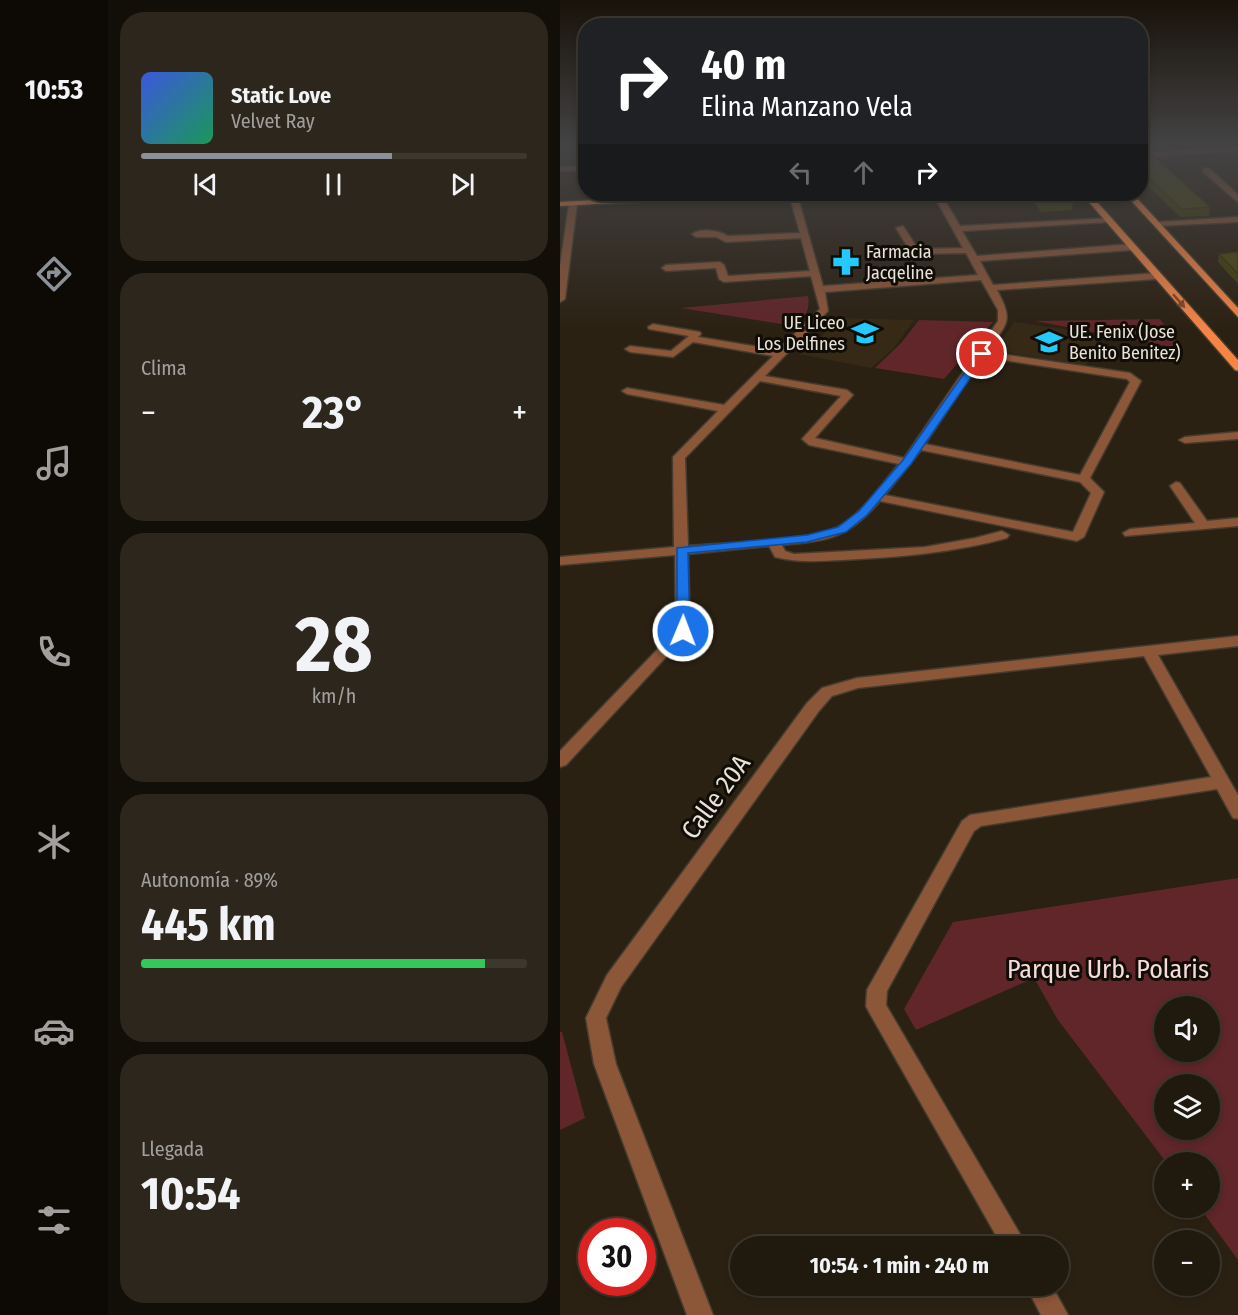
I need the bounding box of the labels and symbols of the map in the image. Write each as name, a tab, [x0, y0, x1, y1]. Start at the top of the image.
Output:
place label: Farmacia Jacqeline	[866, 241, 933, 284]
pharmacy icon: Farmacia Jacqeline	[831, 247, 861, 277]
one-way arrow	[1172, 293, 1185, 308]
place label: UE Liceo Los Delfines	[756, 312, 845, 355]
school or university icon: UE Liceo Los Delfines	[850, 318, 880, 348]
place label: UE. Fenix (Jose Benito Benitez)	[1069, 321, 1181, 364]
school or university icon: UE. Fenix (Jose Benito Benitez)	[1034, 327, 1064, 357]
pin	[956, 328, 1007, 379]
position arrow	[651, 599, 715, 663]
street label: Calle 20A	[675, 749, 757, 845]
park label: Parque Urb. Polaris	[1007, 954, 1209, 985]
speed limit sign: 30	[578, 1218, 656, 1296]

